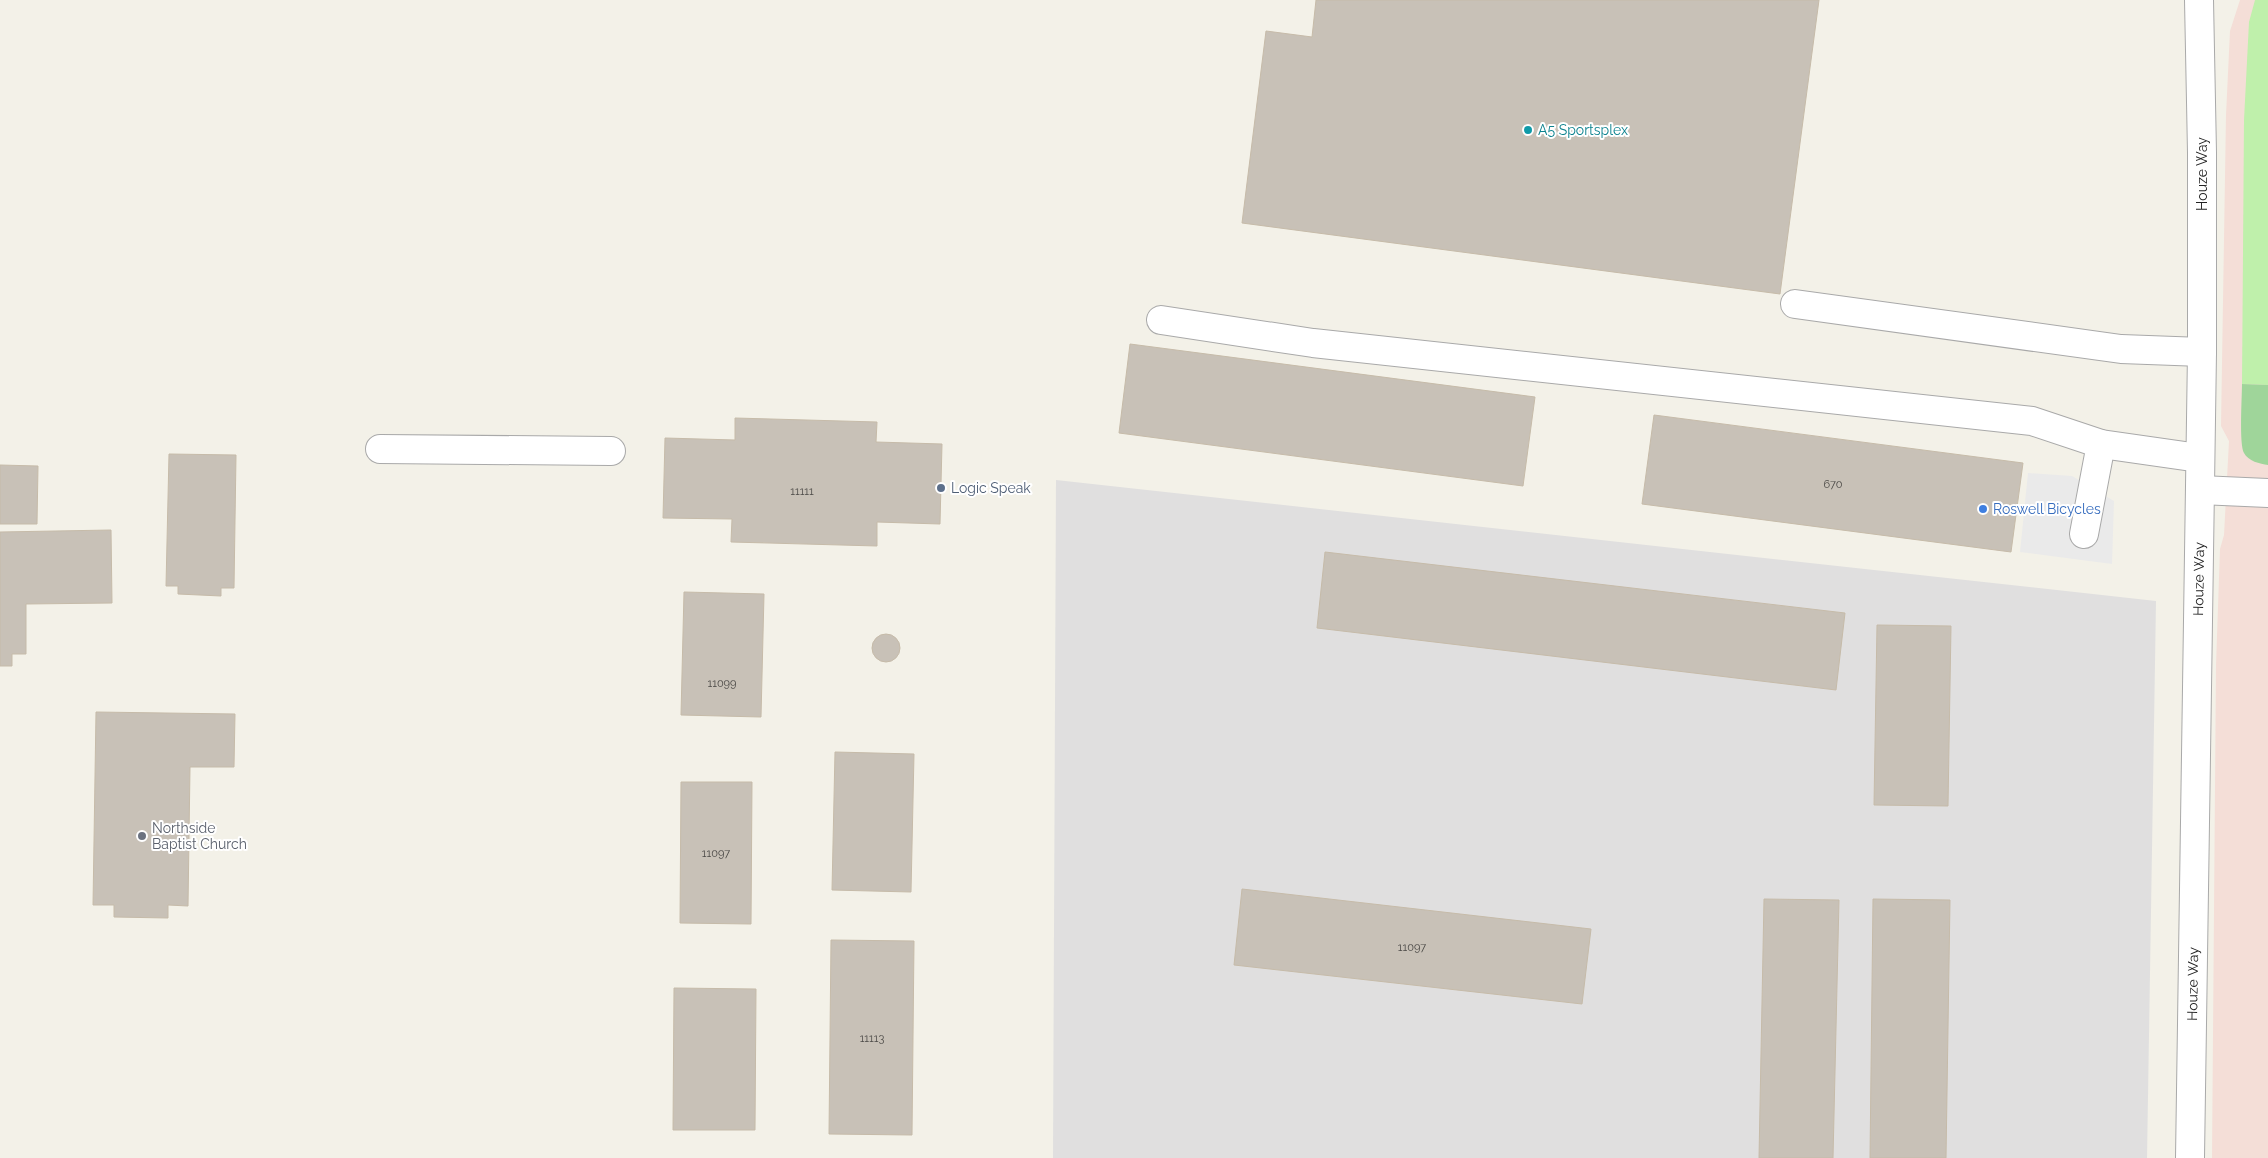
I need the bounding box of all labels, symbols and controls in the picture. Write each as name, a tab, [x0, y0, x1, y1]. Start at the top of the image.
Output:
place label: A5 Sportsplex	[1538, 122, 1628, 138]
marker: A5 Sportsplex	[1522, 124, 1534, 136]
street label: Houze Way	[2194, 137, 2210, 211]
house number: 670	[1823, 478, 1843, 491]
place label: Logic Speak	[951, 480, 1031, 496]
marker: Logic Speak	[935, 482, 947, 494]
house number: 11111	[790, 485, 814, 498]
place label: Roswell Bicycles	[1993, 501, 2101, 517]
marker: Roswell Bicycles	[1977, 503, 1989, 515]
street label: Houze Way	[2190, 542, 2207, 616]
house number: 11099	[707, 677, 737, 690]
place label: Northside Baptist Church	[152, 820, 247, 852]
marker: Northside Baptist Church	[136, 830, 148, 842]
house number: 11097	[702, 847, 730, 860]
house number: 11097	[1398, 941, 1426, 954]
street label: Houze Way	[2184, 947, 2201, 1021]
house number: 11113	[860, 1032, 884, 1045]

